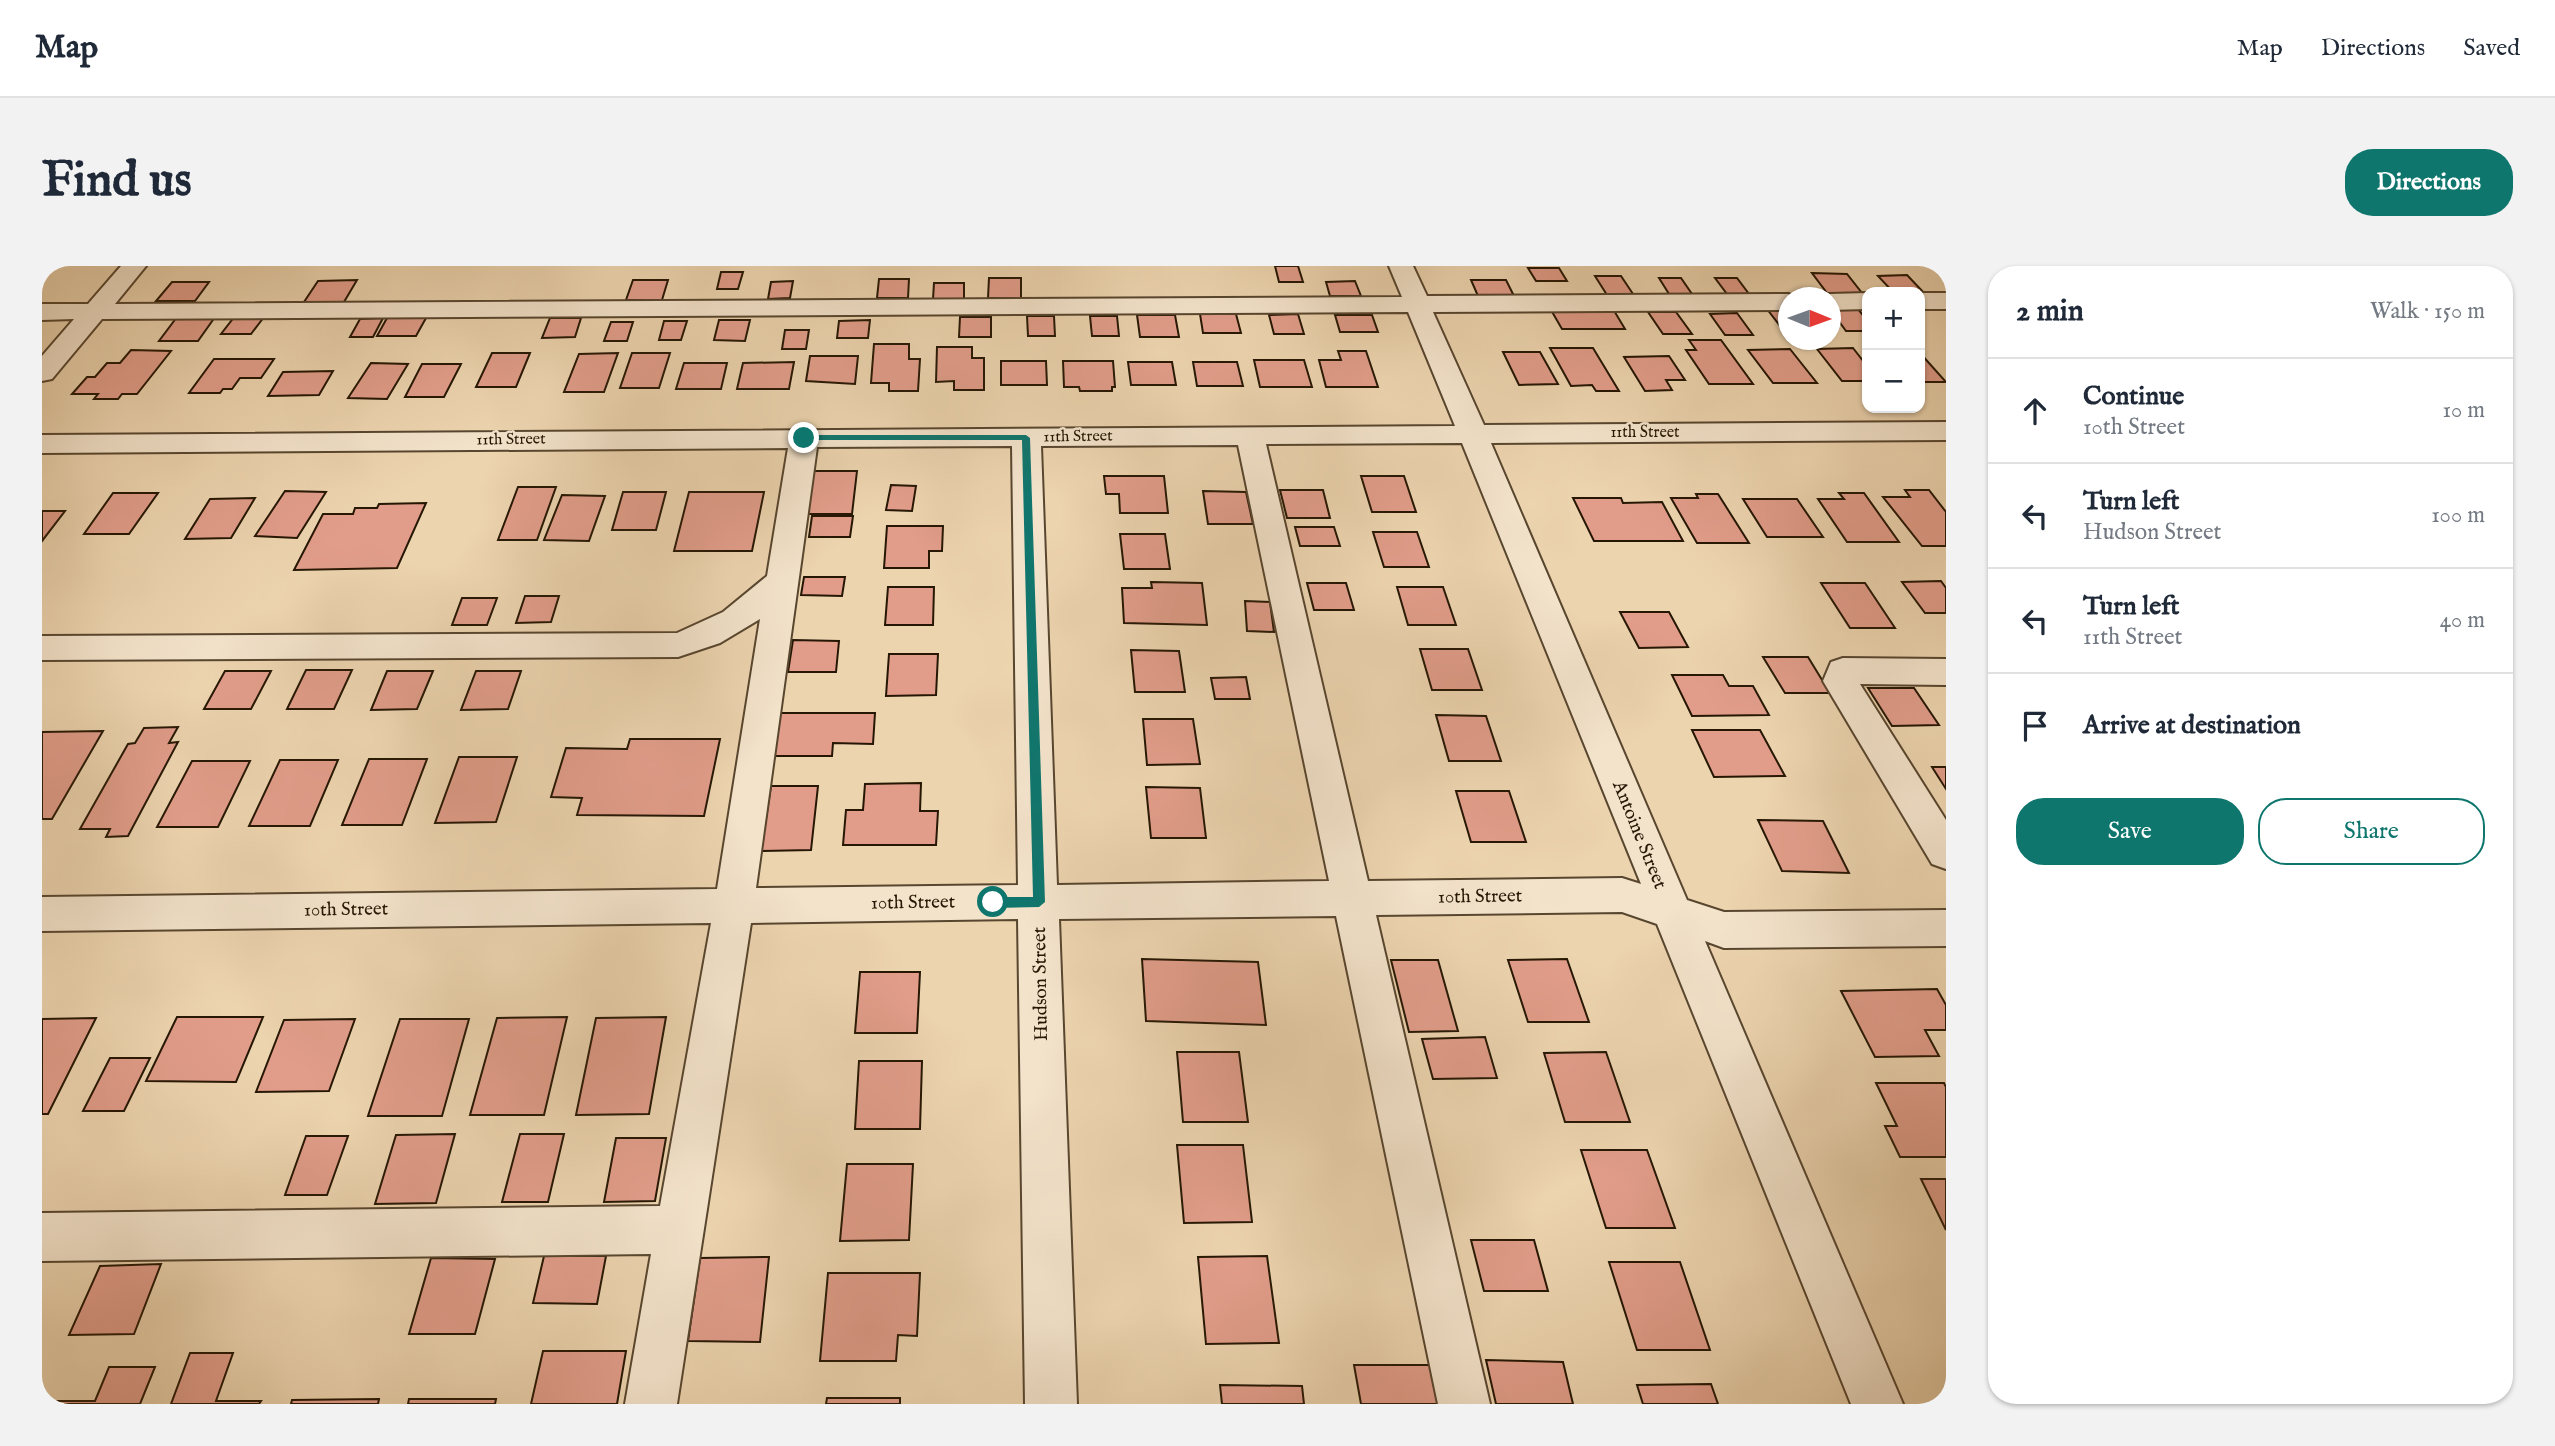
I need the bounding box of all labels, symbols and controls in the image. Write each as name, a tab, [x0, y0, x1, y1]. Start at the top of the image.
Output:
text: Map	[35, 27, 98, 69]
text: Map	[2237, 33, 2283, 64]
text: Directions	[2321, 33, 2425, 64]
text: Saved	[2463, 33, 2520, 64]
button: Directions	[2345, 149, 2513, 216]
text: Find us	[42, 151, 192, 213]
north arrow	[1778, 287, 1841, 350]
map controls	[1862, 287, 1925, 413]
button: +	[1862, 287, 1925, 350]
text: 2 min	[2016, 293, 2084, 331]
text: Walk · 150 m	[2370, 297, 2485, 326]
button: −	[1862, 350, 1925, 413]
text: Continue	[2083, 380, 2184, 413]
icon: ahead	[2016, 392, 2054, 430]
text: 10 m	[2442, 396, 2485, 425]
text: 10th Street	[2083, 413, 2185, 442]
route end	[788, 422, 819, 453]
street label: 11th Street	[1610, 423, 1680, 443]
street label: 11th Street	[1043, 426, 1113, 448]
street label: 11th Street	[476, 429, 546, 451]
text: Turn left	[2083, 485, 2180, 518]
icon: left	[2016, 497, 2054, 535]
text: 100 m	[2431, 501, 2485, 530]
text: Hudson Street	[2083, 518, 2221, 547]
text: Turn left	[2083, 590, 2180, 623]
icon: left	[2016, 602, 2054, 640]
text: 40 m	[2440, 606, 2485, 635]
text: 11th Street	[2083, 623, 2182, 652]
icon: arrive	[2016, 707, 2054, 745]
text: Arrive at destination	[2083, 709, 2301, 742]
street label: Antoine Street	[1606, 776, 1672, 893]
button: Save	[2016, 798, 2244, 865]
button: Share	[2258, 798, 2485, 865]
street label: 10th Street	[1438, 884, 1523, 910]
route start	[977, 886, 1008, 917]
street label: 10th Street	[871, 890, 956, 916]
street label: 10th Street	[304, 897, 389, 923]
street label: Hudson Street	[1028, 926, 1054, 1041]

